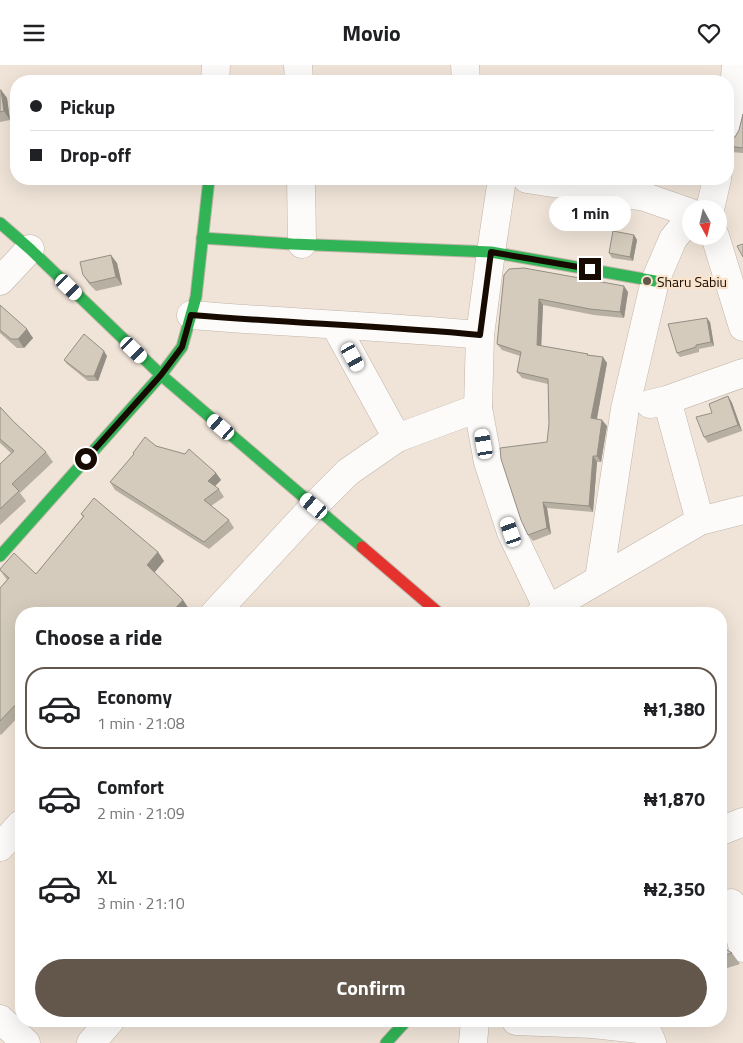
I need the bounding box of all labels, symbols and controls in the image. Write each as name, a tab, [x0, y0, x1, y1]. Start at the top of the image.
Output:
text: Movio	[342, 16, 401, 50]
icon: menu	[20, 19, 48, 47]
icon: heart	[695, 19, 723, 47]
text: Pickup	[60, 92, 115, 121]
text: Drop-off	[60, 140, 131, 169]
callout: 1 min	[549, 197, 631, 231]
north arrow	[682, 200, 728, 245]
map controls	[682, 200, 727, 245]
text: 1 min	[571, 201, 609, 225]
route end	[579, 258, 601, 280]
car	[52, 271, 85, 303]
place label: Sharu Sabiu	[657, 271, 727, 292]
marker: Sharu Sabiu	[641, 275, 653, 287]
car	[117, 334, 150, 366]
car	[339, 340, 366, 374]
car	[204, 411, 237, 443]
car	[474, 428, 493, 460]
route start	[75, 448, 97, 470]
car	[297, 491, 330, 521]
car	[499, 515, 522, 549]
text: Choose a ride	[35, 620, 162, 654]
text: Economy	[97, 682, 172, 711]
icon: car	[37, 686, 82, 731]
text: ₦1,380	[644, 694, 705, 723]
text: 1 min · 21:08	[97, 711, 185, 735]
text: Comfort	[97, 772, 164, 801]
icon: car	[37, 776, 82, 821]
text: ₦1,870	[644, 784, 705, 813]
text: 2 min · 21:09	[97, 801, 185, 825]
text: XL	[97, 862, 117, 891]
icon: car	[37, 866, 82, 911]
text: ₦2,350	[644, 874, 705, 903]
text: 3 min · 21:10	[97, 891, 185, 915]
button: Confirm	[35, 959, 707, 1017]

